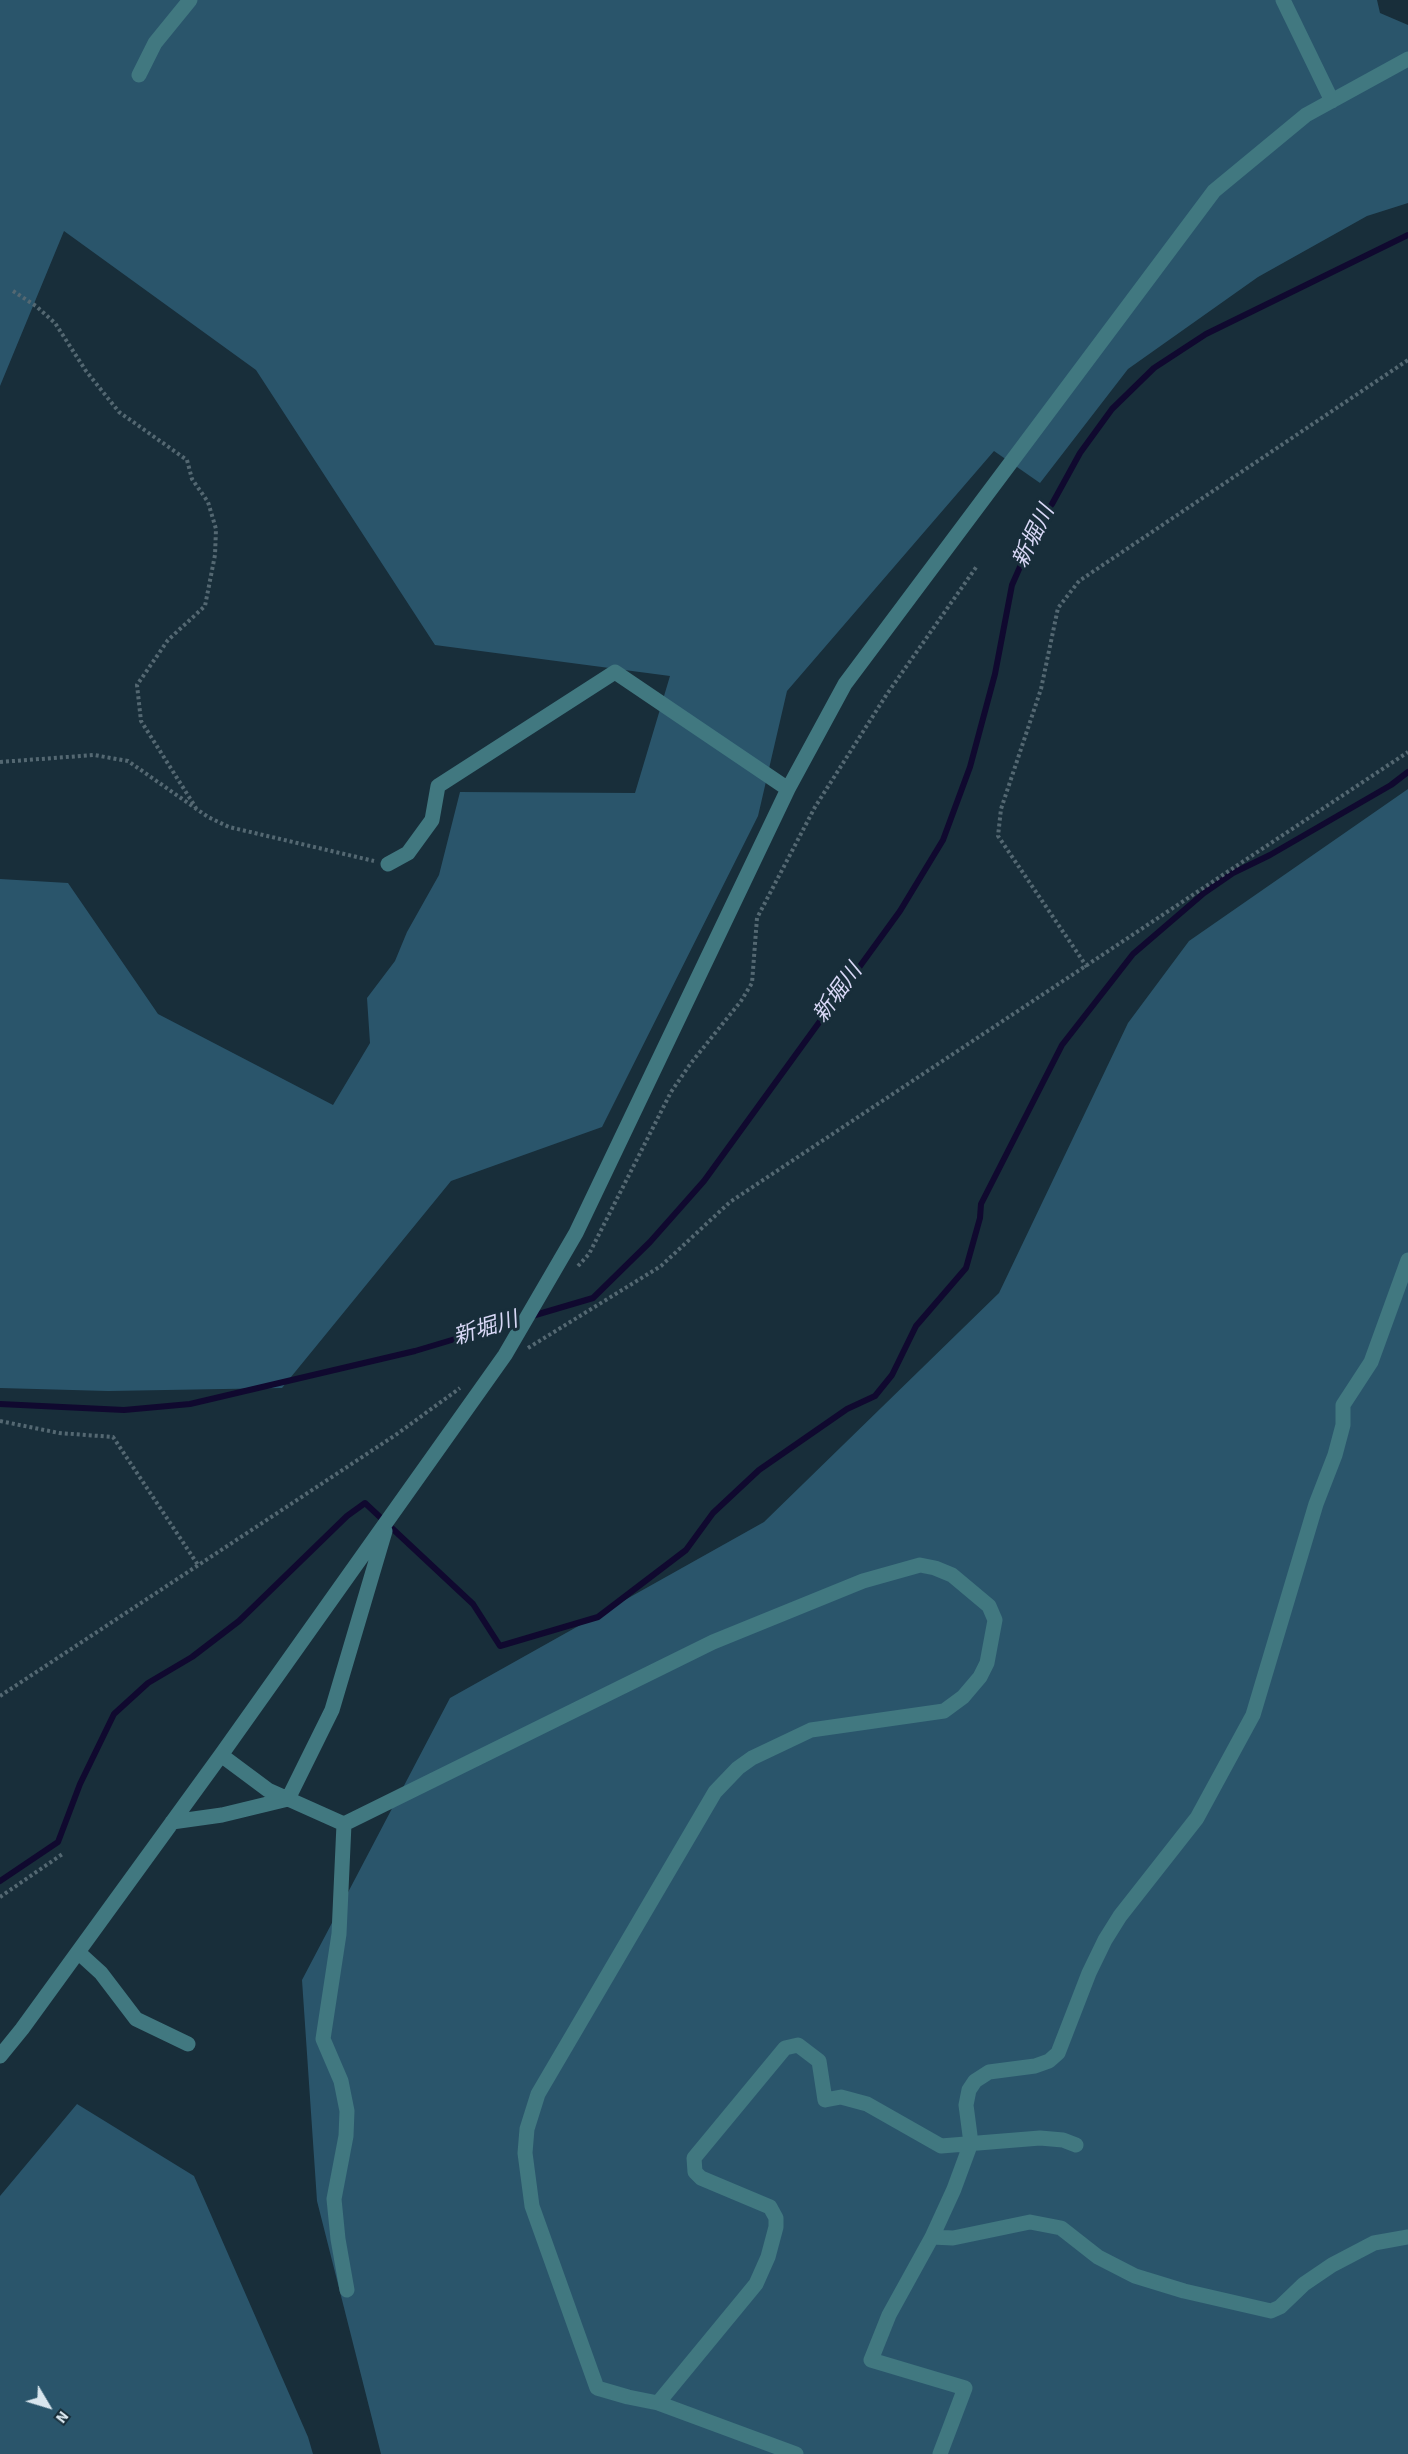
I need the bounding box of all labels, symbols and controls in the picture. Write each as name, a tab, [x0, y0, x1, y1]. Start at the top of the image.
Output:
water label: 新堀川	[1009, 502, 1061, 572]
water label: 新堀川	[809, 960, 869, 1028]
water label: 新堀川	[451, 1308, 521, 1352]
north arrow	[18, 2376, 78, 2436]
text: N	[50, 2406, 74, 2428]

